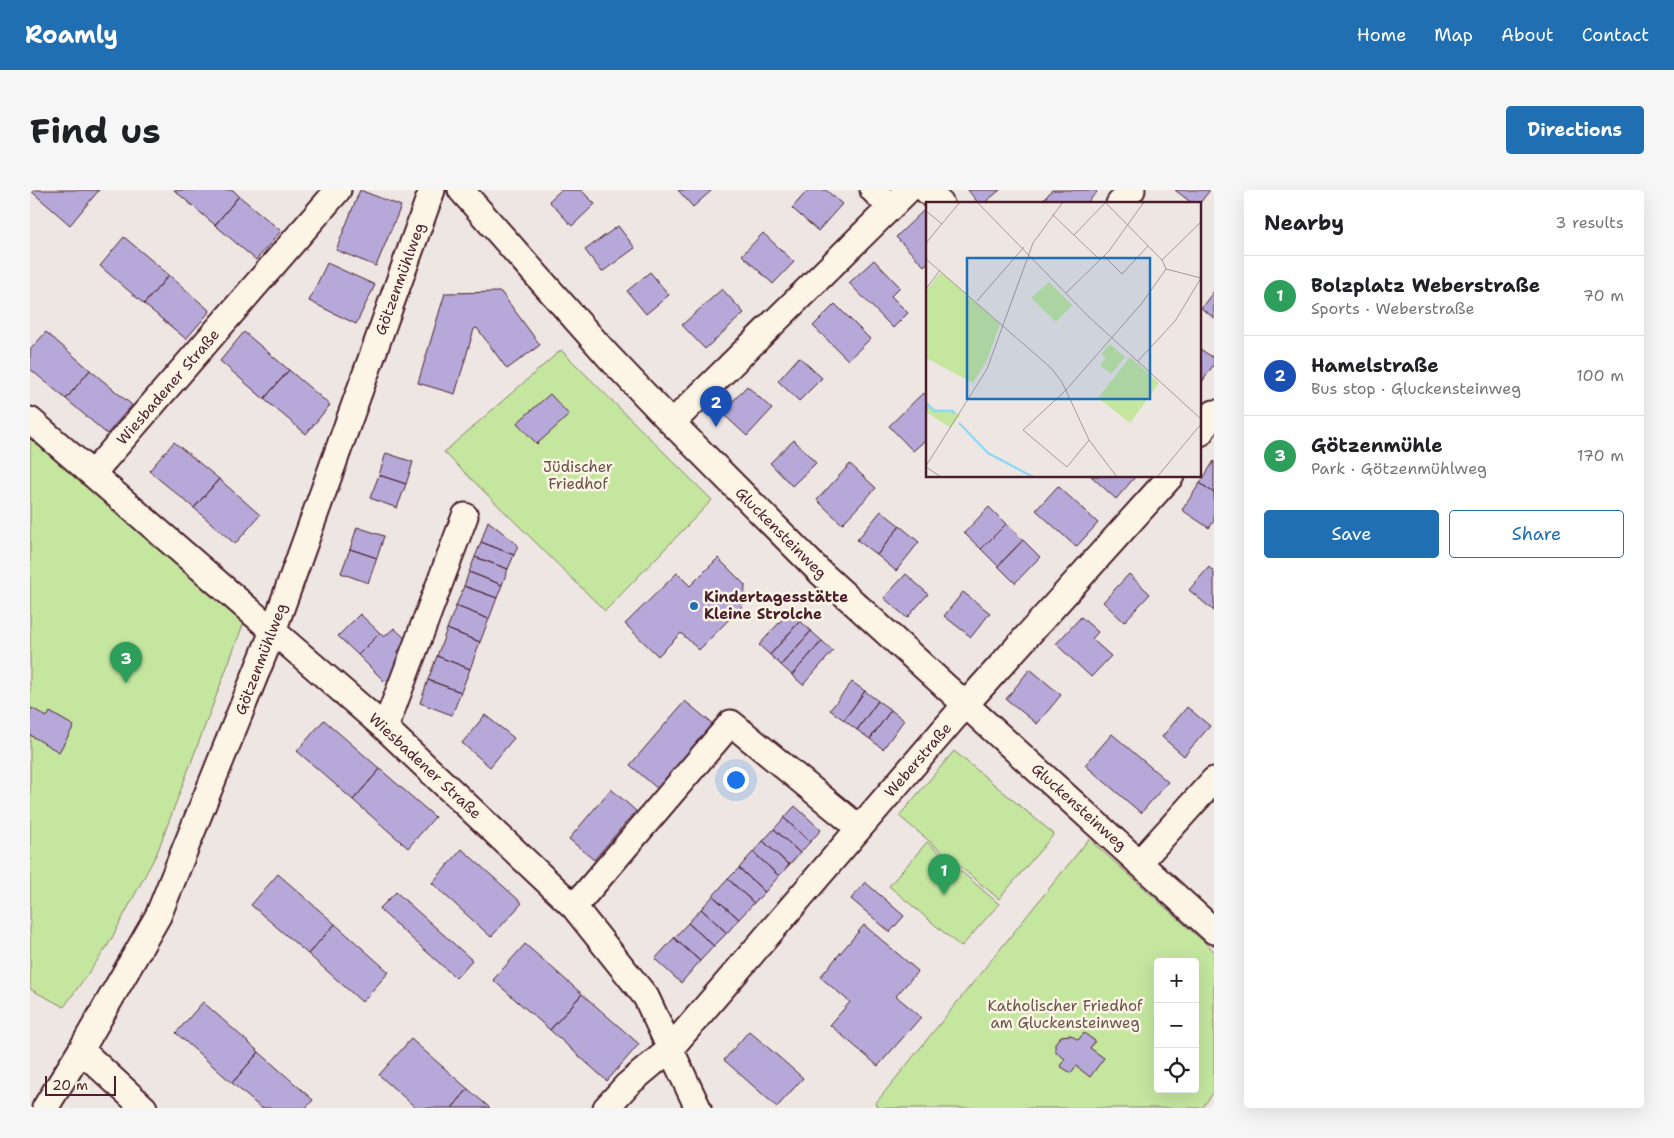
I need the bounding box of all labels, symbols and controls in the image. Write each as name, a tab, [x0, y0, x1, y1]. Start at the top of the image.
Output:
text: Roamly	[25, 19, 118, 51]
text: Home	[1357, 23, 1406, 47]
text: Map	[1434, 23, 1473, 47]
text: About	[1501, 23, 1554, 47]
text: Contact	[1582, 23, 1649, 47]
button: Directions	[1506, 106, 1644, 154]
text: Find us	[30, 107, 161, 154]
inset map	[926, 202, 1202, 478]
text: Nearby	[1264, 209, 1344, 237]
text: 3 results	[1555, 212, 1624, 233]
street label: Götzenmühlweg	[370, 220, 430, 338]
text: Bolzplatz Weberstraße	[1311, 273, 1540, 298]
text: 1	[1276, 285, 1284, 306]
text: 70 m	[1583, 285, 1624, 306]
text: Sports · Weberstraße	[1311, 298, 1475, 319]
street label: Wiesbadener Straße	[112, 325, 224, 449]
text: Hamelstraße	[1311, 353, 1439, 378]
text: 2	[1274, 365, 1286, 386]
text: 100 m	[1576, 365, 1624, 386]
text: Bus stop · Gluckensteinweg	[1311, 378, 1521, 399]
pin: 2	[700, 386, 732, 427]
text: Götzenmühle	[1311, 433, 1443, 458]
text: 3	[1274, 445, 1286, 466]
text: 170 m	[1577, 445, 1624, 466]
park label: Jüdischer Friedhof	[543, 457, 613, 494]
text: Park · Götzenmühlweg	[1311, 458, 1487, 479]
street label: Gluckensteinweg	[731, 483, 831, 583]
button: Save	[1264, 510, 1439, 558]
button: Share	[1449, 510, 1624, 558]
place label: Kindertagesstätte Kleine Strolche	[704, 587, 848, 624]
street label: Götzenmühlweg	[230, 600, 292, 718]
marker: Kindertagesstätte Kleine Strolche	[688, 600, 700, 612]
pin: 3	[110, 642, 142, 683]
street label: Wiesbadener Straße	[364, 708, 486, 824]
street label: Weberstraße	[880, 718, 956, 802]
street label: Gluckensteinweg	[1027, 759, 1131, 855]
your location	[723, 767, 749, 793]
pin: 1	[928, 854, 960, 895]
map controls	[1154, 958, 1199, 1093]
button: +	[1154, 958, 1199, 1003]
park label: Katholischer Friedhof am Gluckensteinweg	[987, 996, 1143, 1033]
button: −	[1154, 1003, 1199, 1048]
button: locate	[1154, 1048, 1199, 1093]
scale bar	[45, 1073, 116, 1096]
text: 20 m	[52, 1076, 88, 1094]

